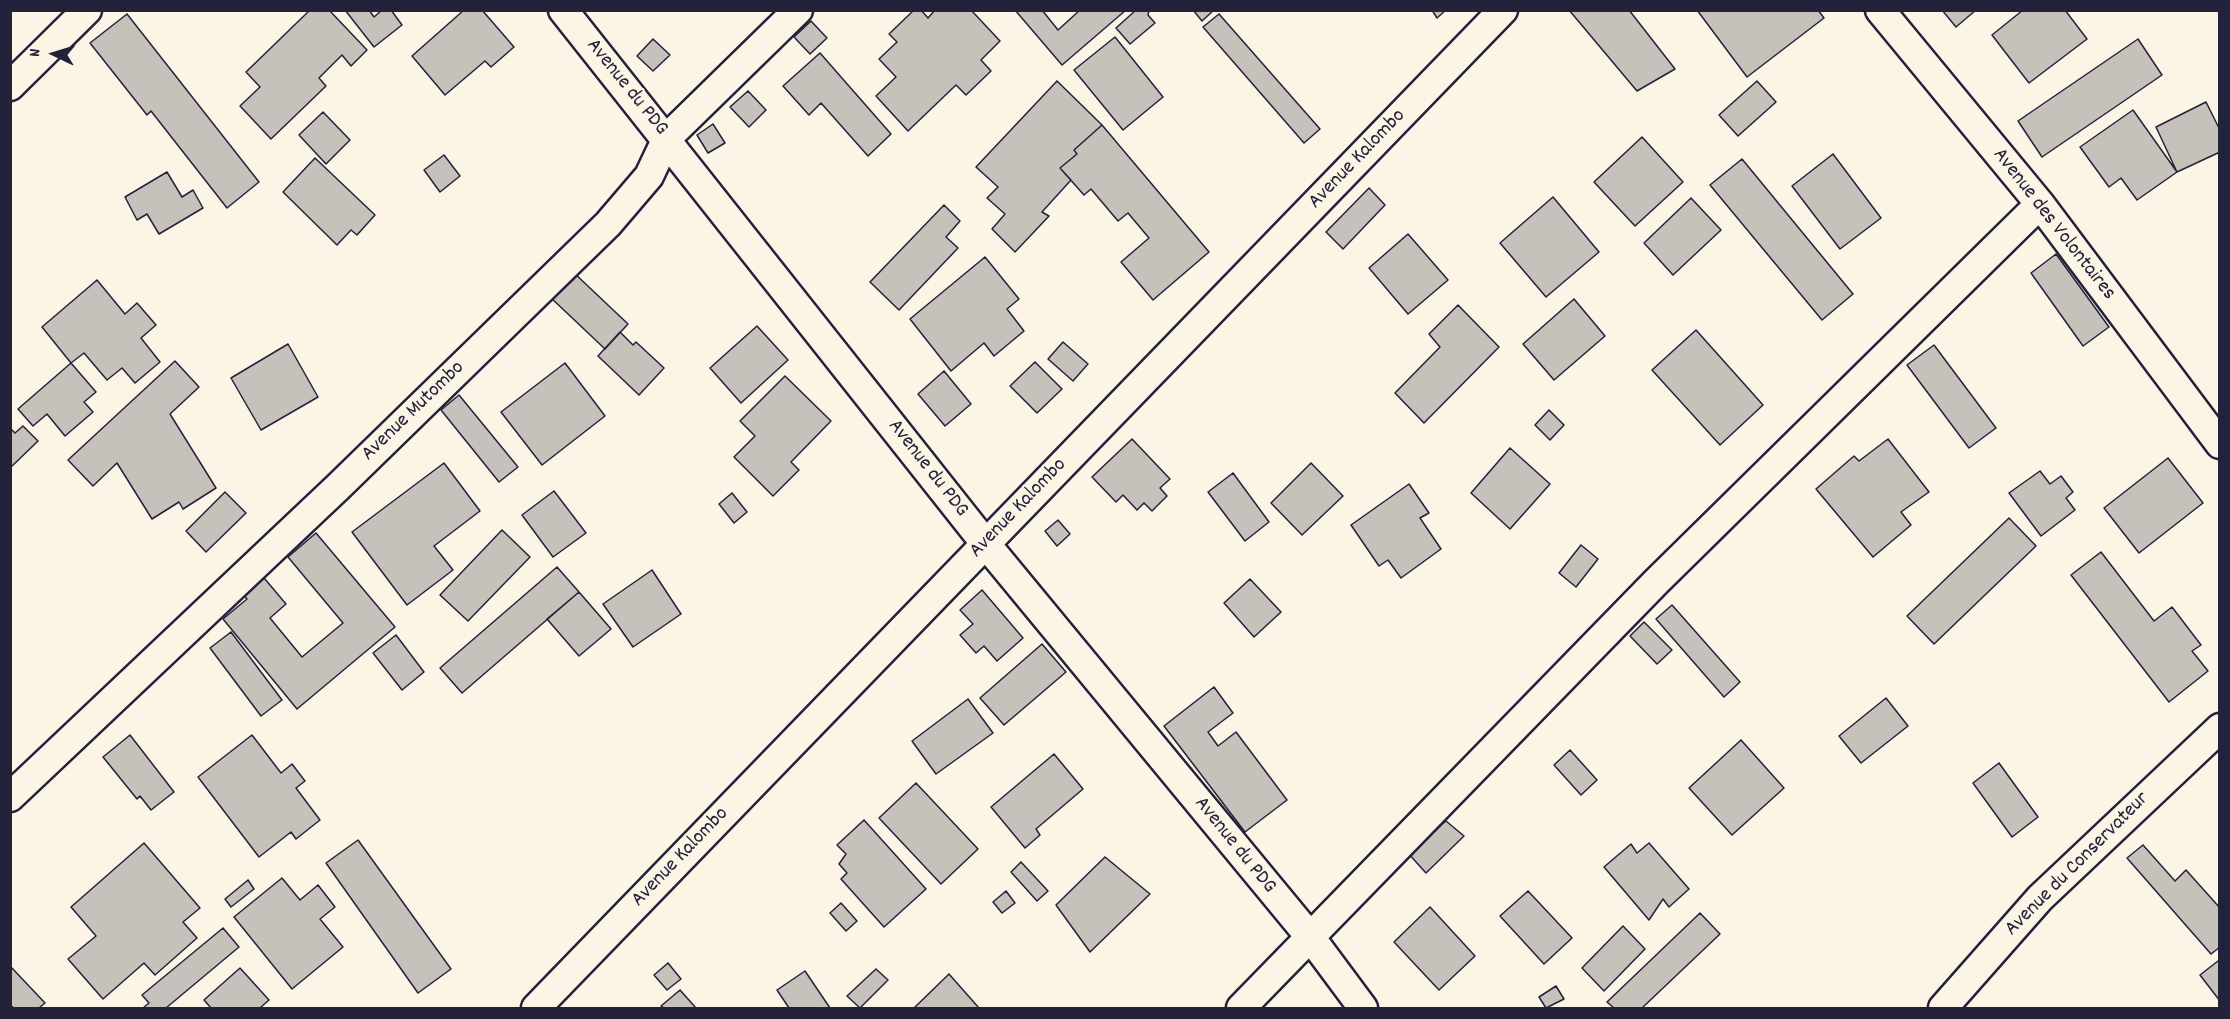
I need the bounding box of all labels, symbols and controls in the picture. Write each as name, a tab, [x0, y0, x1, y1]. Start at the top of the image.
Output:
north arrow	[24, 24, 84, 84]
street label: Avenue du PDG	[579, 35, 673, 141]
text: N	[24, 48, 47, 57]
street label: Avenue Kalombo	[1304, 105, 1412, 215]
street label: Avenue des Volontaires	[1986, 144, 2120, 306]
street label: Avenue Mutombo	[357, 357, 471, 467]
street label: Avenue du PDG	[881, 415, 973, 523]
street label: Avenue Kalombo	[965, 454, 1073, 564]
street label: Avenue du Conservateur	[2001, 788, 2155, 942]
street label: Avenue du PDG	[1187, 793, 1281, 899]
street label: Avenue Kalombo	[627, 803, 735, 913]

